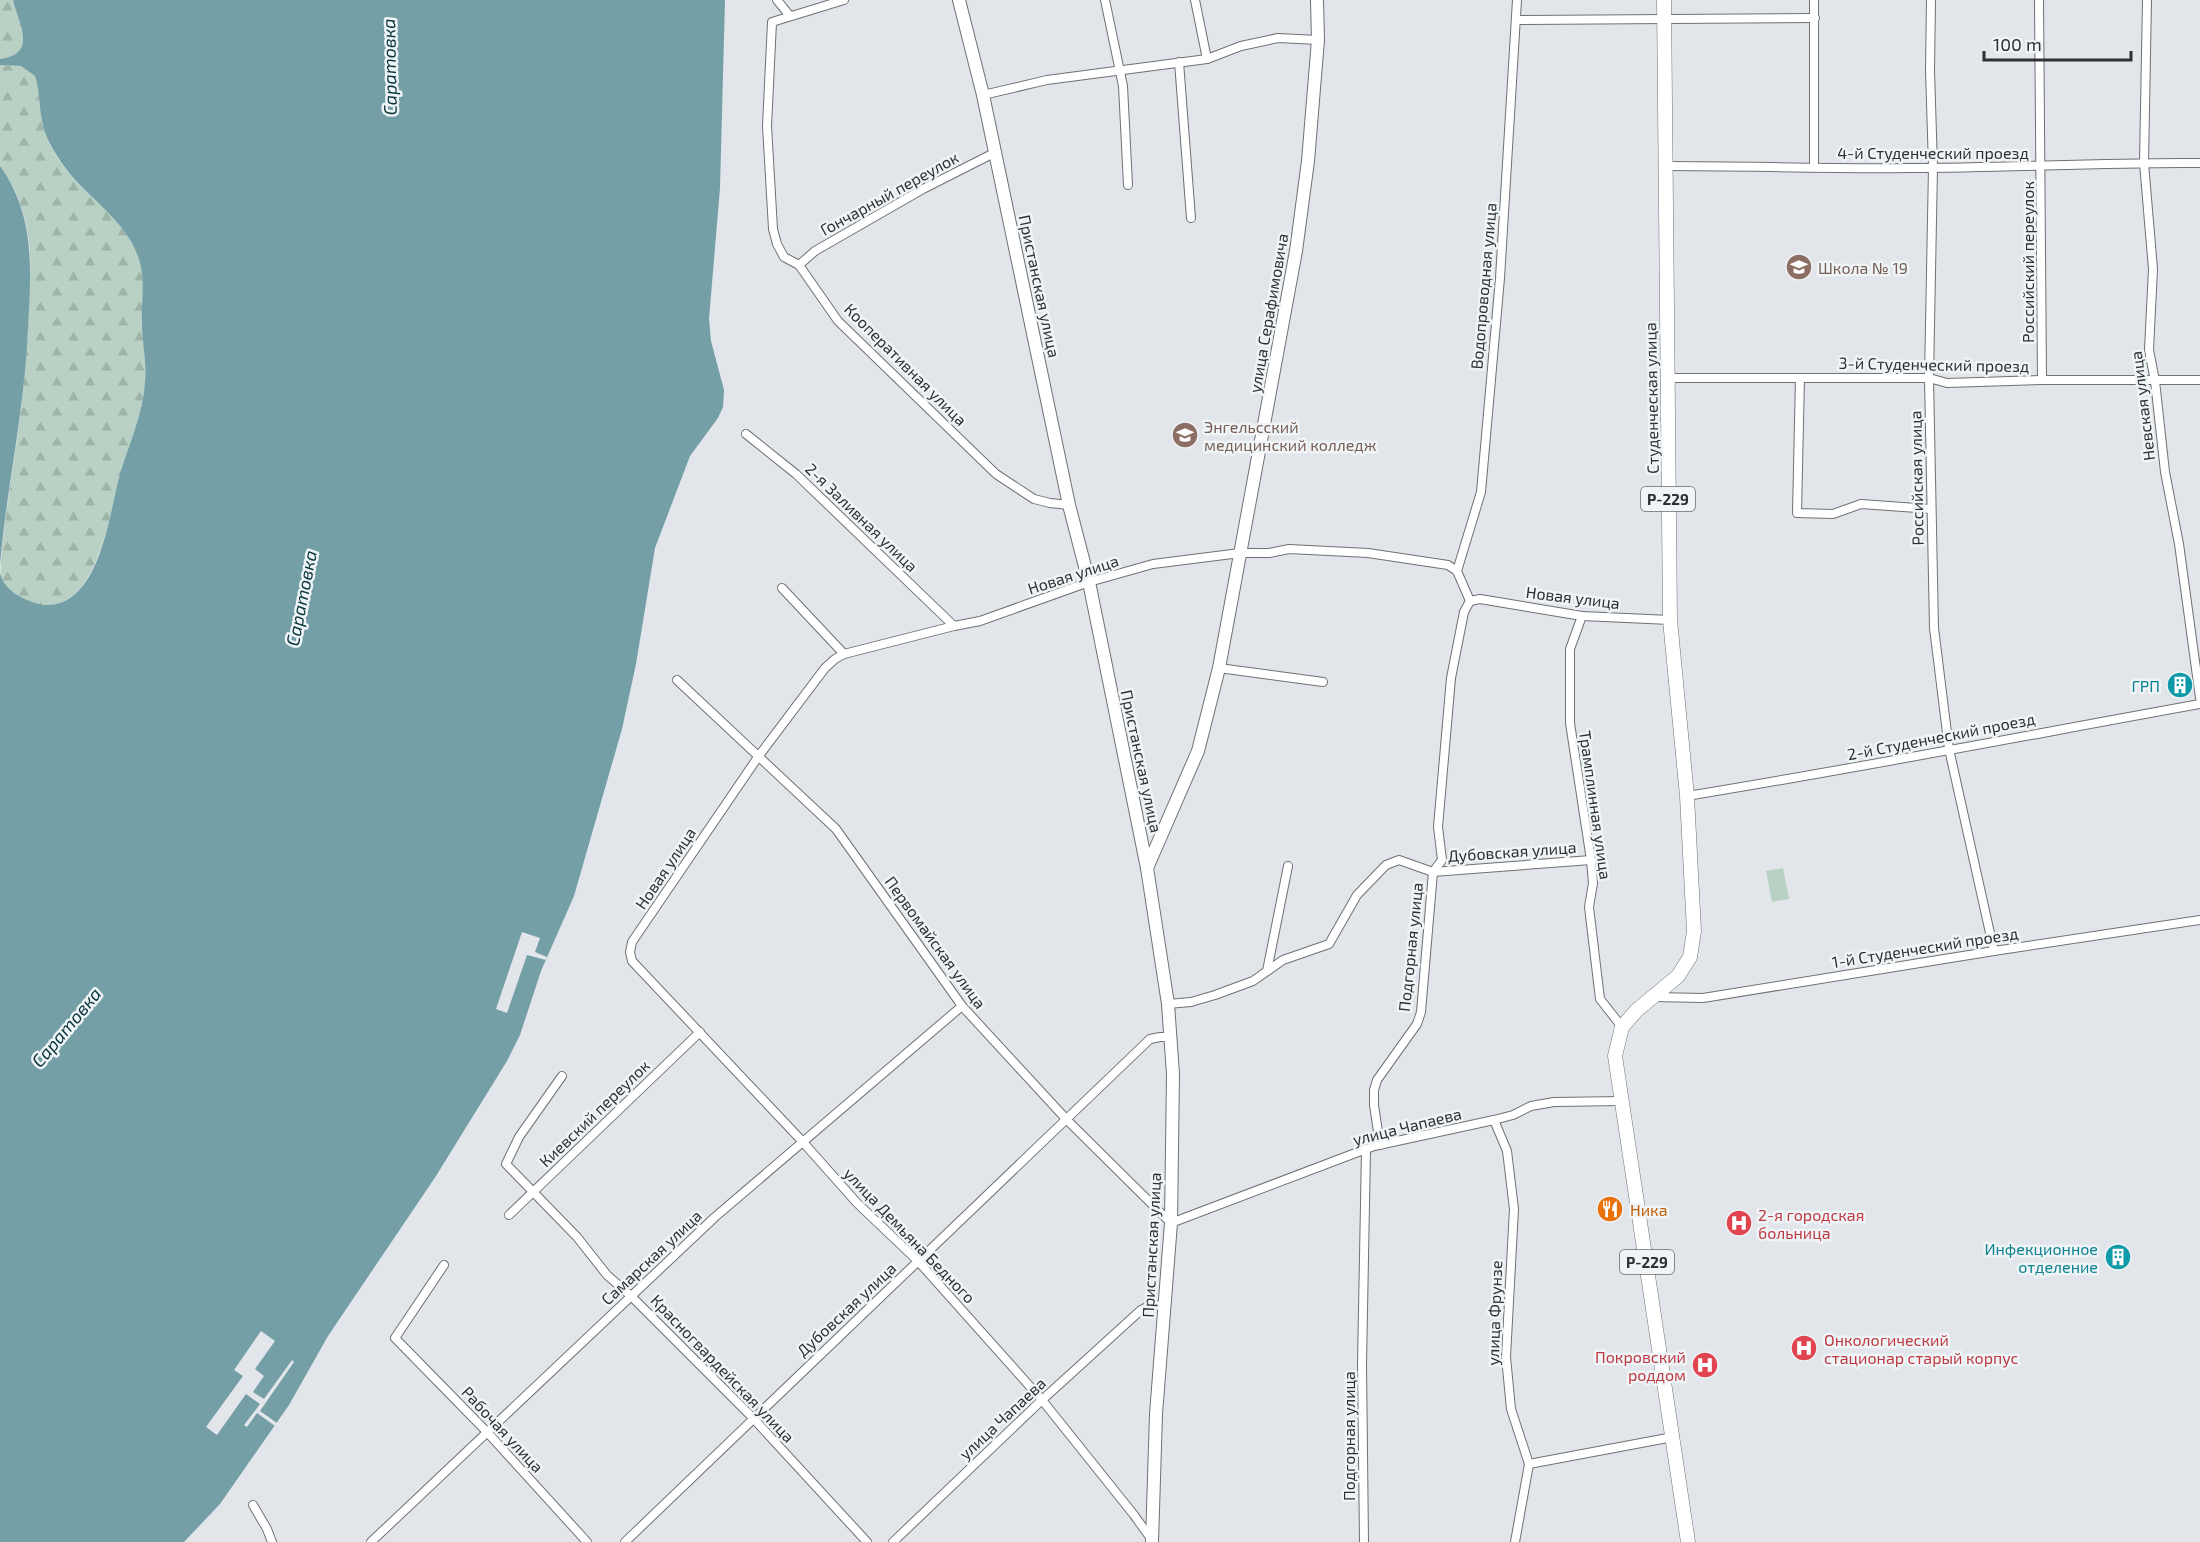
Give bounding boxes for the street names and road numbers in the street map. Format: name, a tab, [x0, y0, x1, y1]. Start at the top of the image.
street label: 4-й Студенческий проезд	[1837, 143, 2029, 163]
street label: Гончарный переулок	[817, 147, 962, 240]
street label: Российский переулок	[2018, 181, 2038, 343]
street label: Водопроводная улица	[1466, 202, 1501, 370]
street label: Пристанская улица	[1015, 213, 1064, 359]
street label: улица Серафимовича	[1245, 232, 1292, 394]
street label: Кооперативная улица	[840, 299, 971, 430]
street label: Студенческая улица	[1640, 322, 1663, 474]
street label: Невская улица	[2126, 350, 2159, 462]
street label: 3-й Студенческий проезд	[1838, 353, 2029, 376]
street label: Российская улица	[1905, 410, 1928, 546]
street label: 2-я Заливная улица	[801, 459, 922, 576]
road number: Р-229	[1641, 487, 1695, 511]
street label: Новая улица	[1025, 550, 1121, 599]
street label: Новая улица	[1525, 582, 1621, 613]
street label: Пристанская улица	[1117, 688, 1166, 834]
street label: 2-й Студенческий проезд	[1846, 708, 2037, 765]
street label: Трамплинная улица	[1575, 729, 1616, 881]
street label: Новая улица	[631, 824, 700, 913]
street label: Дубовская улица	[1447, 837, 1577, 866]
street label: Первомайская улица	[881, 872, 990, 1013]
street label: Подгорная улица	[1394, 881, 1427, 1013]
street label: 1-й Студенческий проезд	[1831, 923, 2020, 972]
street label: Киевский переулок	[535, 1055, 654, 1171]
street label: улица Чапаева	[1351, 1103, 1464, 1150]
street label: улица Демьяна Бедного	[840, 1163, 980, 1307]
street label: Пристанская улица	[1138, 1172, 1165, 1318]
street label: Самарская улица	[597, 1206, 706, 1309]
road number: Р-229	[1620, 1250, 1674, 1274]
street label: Дубовская улица	[792, 1258, 900, 1361]
street label: улица Фрунзе	[1483, 1260, 1506, 1366]
street label: Красногвардейская улица	[647, 1290, 799, 1447]
street label: Подгорная улица	[1339, 1371, 1359, 1501]
street label: улица Чапаева	[955, 1373, 1050, 1464]
street label: Рабочая улица	[458, 1382, 548, 1477]

